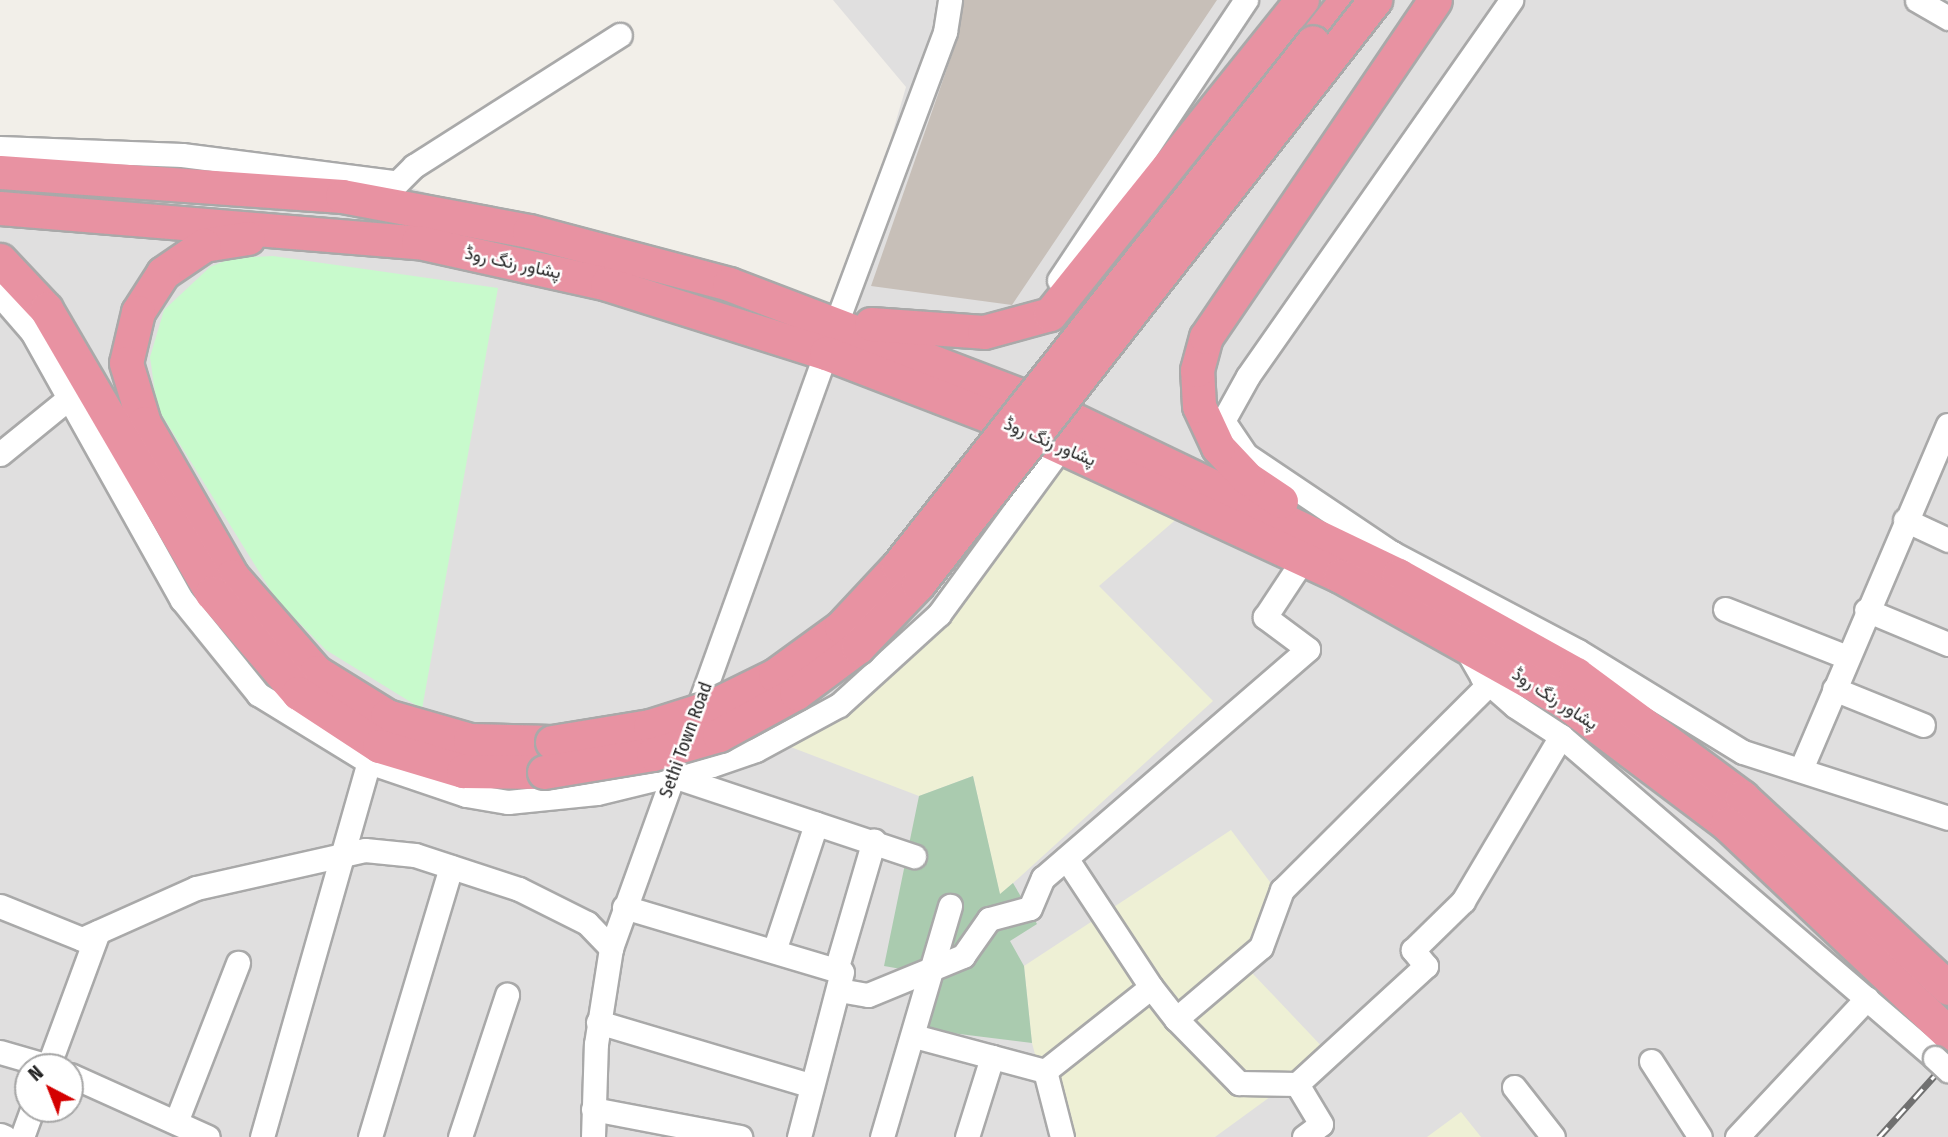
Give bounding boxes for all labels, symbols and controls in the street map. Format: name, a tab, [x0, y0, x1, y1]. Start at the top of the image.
street label: پشاور رنگ روڈ	[463, 242, 563, 284]
street label: پشاور رنگ روڈ	[1001, 413, 1099, 471]
street label: پشاور رنگ روڈ	[1508, 663, 1602, 735]
street label: Sethi Town Road	[655, 679, 717, 801]
north arrow	[14, 1053, 84, 1123]
text: N	[24, 1061, 48, 1086]

